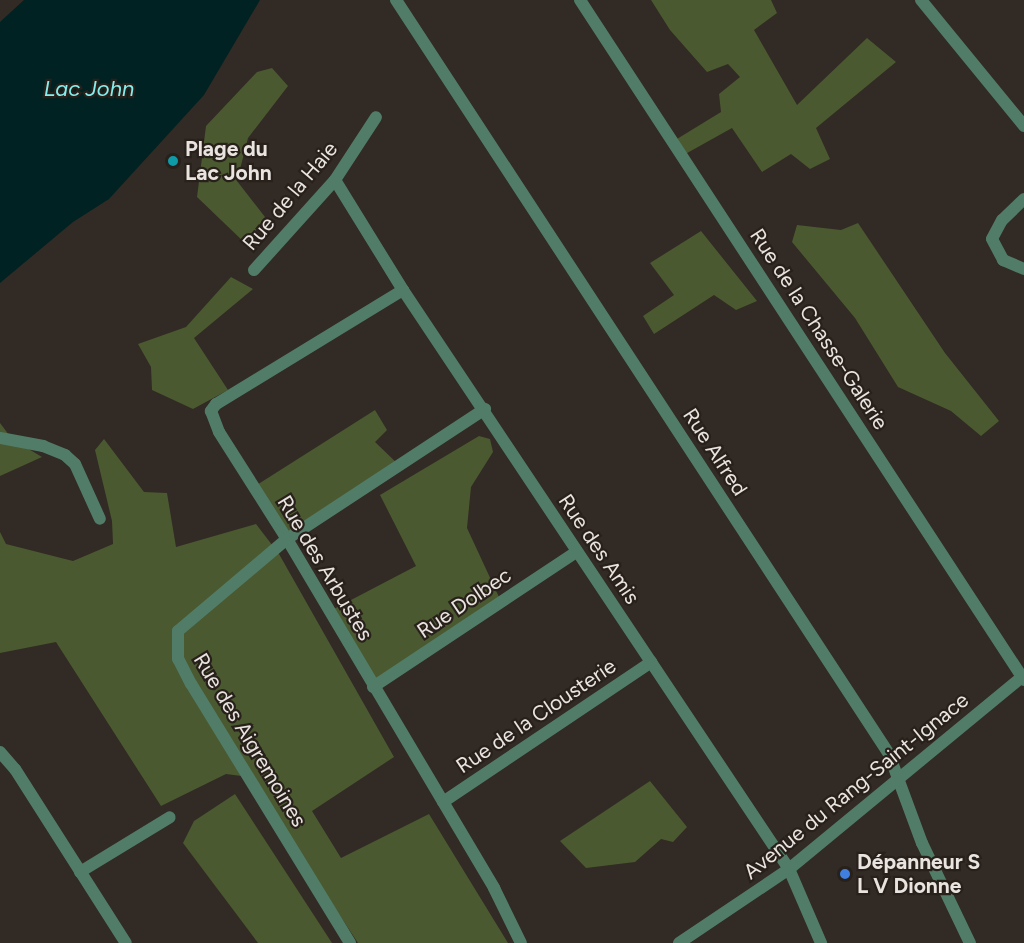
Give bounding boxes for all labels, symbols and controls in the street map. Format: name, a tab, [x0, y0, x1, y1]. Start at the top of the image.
water label: Lac John	[44, 76, 134, 102]
place label: Plage du Lac John	[185, 136, 272, 186]
street label: Rue de la Haie	[237, 137, 343, 255]
marker: Plage du Lac John	[166, 154, 180, 168]
street label: Rue de la Chasse-Galerie	[745, 224, 893, 434]
street label: Rue Alfred	[677, 404, 753, 500]
street label: Rue des Amis	[553, 489, 645, 609]
street label: Rue des Arbustes	[272, 491, 378, 645]
street label: Rue Dolbec	[412, 562, 516, 644]
street label: Rue des Aigremoines	[188, 649, 312, 831]
street label: Rue de la Clousterie	[451, 653, 621, 779]
street label: Avenue du Rang-Saint-Ignace	[738, 687, 974, 885]
place label: Dépanneur S L V Dionne	[857, 849, 980, 899]
marker: Dépanneur S L V Dionne	[838, 867, 852, 881]

